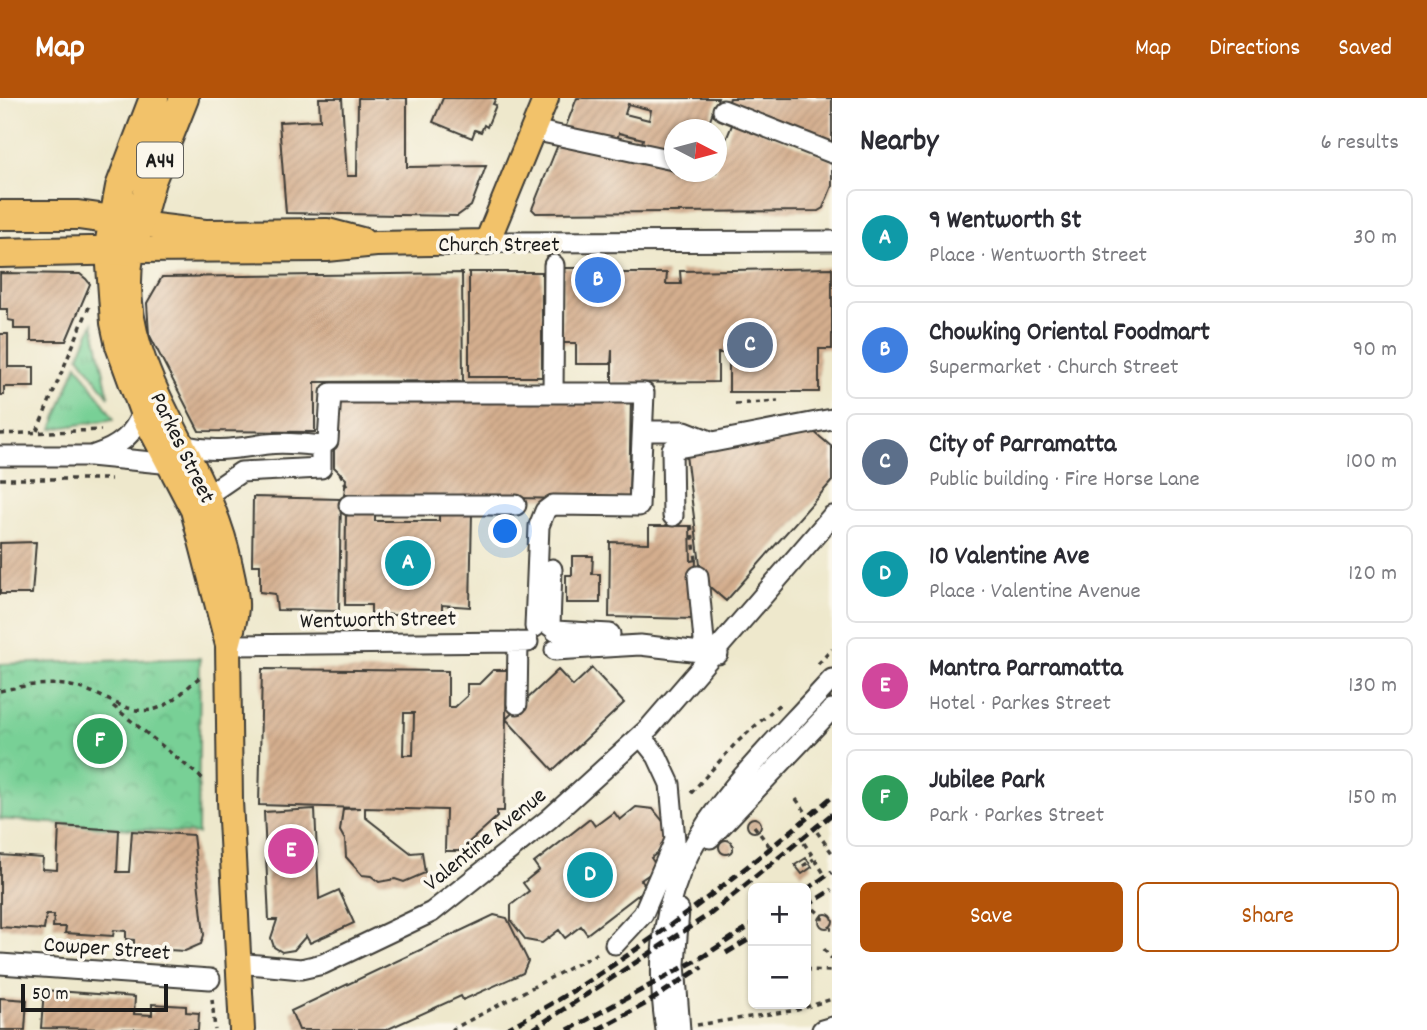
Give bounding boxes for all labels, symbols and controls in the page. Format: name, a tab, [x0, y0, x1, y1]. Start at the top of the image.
text: Map	[35, 26, 85, 73]
text: Map	[1135, 32, 1171, 66]
text: Directions	[1209, 32, 1300, 66]
text: Saved	[1338, 32, 1392, 66]
north arrow	[664, 119, 727, 182]
text: Nearby	[860, 122, 938, 165]
text: 6 results	[1321, 127, 1399, 160]
road number: A44	[137, 142, 183, 178]
text: 9 Wentworth St	[929, 203, 1081, 240]
text: A	[879, 222, 891, 255]
text: 30 m	[1353, 222, 1397, 255]
street label: Church Street	[438, 230, 560, 263]
text: Place · Wentworth Street	[929, 240, 1147, 273]
pin: B	[575, 254, 621, 306]
text: Chowking Oriental Foodmart	[929, 315, 1210, 352]
pin: C	[727, 319, 773, 371]
text: B	[880, 334, 890, 367]
text: 90 m	[1353, 334, 1397, 367]
text: Supermarket · Church Street	[929, 352, 1179, 385]
street label: Parkes Street	[140, 387, 222, 510]
text: City of Parramatta	[929, 427, 1116, 464]
text: C	[879, 446, 891, 479]
text: 100 m	[1346, 446, 1397, 479]
text: Public building · Fire Horse Lane	[929, 464, 1200, 497]
your location	[488, 514, 522, 548]
pin: A	[385, 537, 431, 589]
text: 10 Valentine Ave	[929, 539, 1089, 576]
text: D	[879, 558, 891, 591]
text: 120 m	[1348, 558, 1397, 591]
text: Place · Valentine Avenue	[929, 576, 1141, 609]
street label: Wentworth Street	[300, 604, 456, 639]
text: Mantra Parramatta	[929, 651, 1123, 688]
text: E	[880, 670, 890, 703]
text: 130 m	[1348, 670, 1397, 703]
text: Hotel · Parkes Street	[929, 688, 1111, 721]
pin: F	[77, 715, 123, 767]
text: Jubilee Park	[929, 763, 1045, 800]
street label: Valentine Avenue	[418, 781, 555, 901]
text: F	[880, 782, 890, 815]
text: 150 m	[1348, 782, 1397, 815]
text: Park · Parkes Street	[929, 800, 1104, 833]
pin: E	[268, 825, 314, 877]
pin: D	[567, 849, 613, 901]
button: Save	[860, 882, 1123, 952]
button: Share	[1137, 882, 1399, 952]
map controls	[748, 883, 811, 1009]
button: +	[748, 883, 811, 946]
street label: Cowper Street	[42, 930, 171, 971]
button: −	[748, 946, 811, 1009]
scale bar	[21, 981, 168, 1013]
text: 50 m	[32, 982, 69, 1009]

